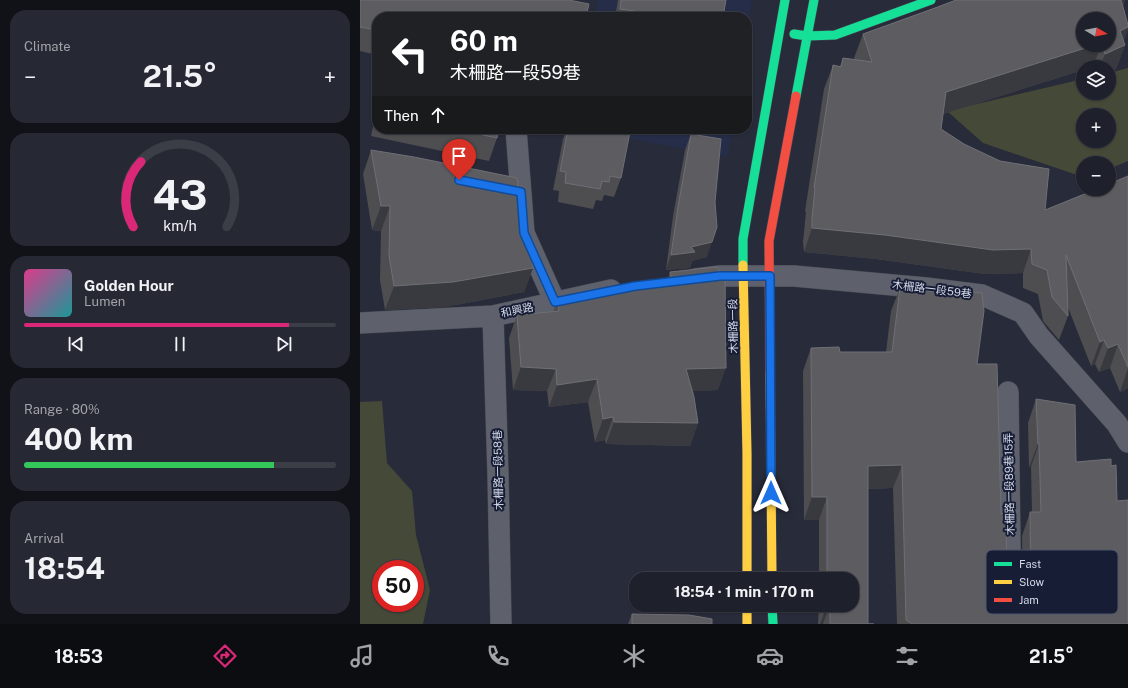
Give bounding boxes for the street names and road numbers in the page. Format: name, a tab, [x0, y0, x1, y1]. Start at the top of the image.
street label: 木柵路一段59巷	[892, 278, 972, 300]
street label: 木柵路一段	[727, 298, 739, 354]
street label: 和興路	[500, 301, 534, 319]
street label: 木柵路一段58巷	[491, 430, 505, 510]
street label: 木柵路一段89巷15弄	[1002, 433, 1016, 535]

